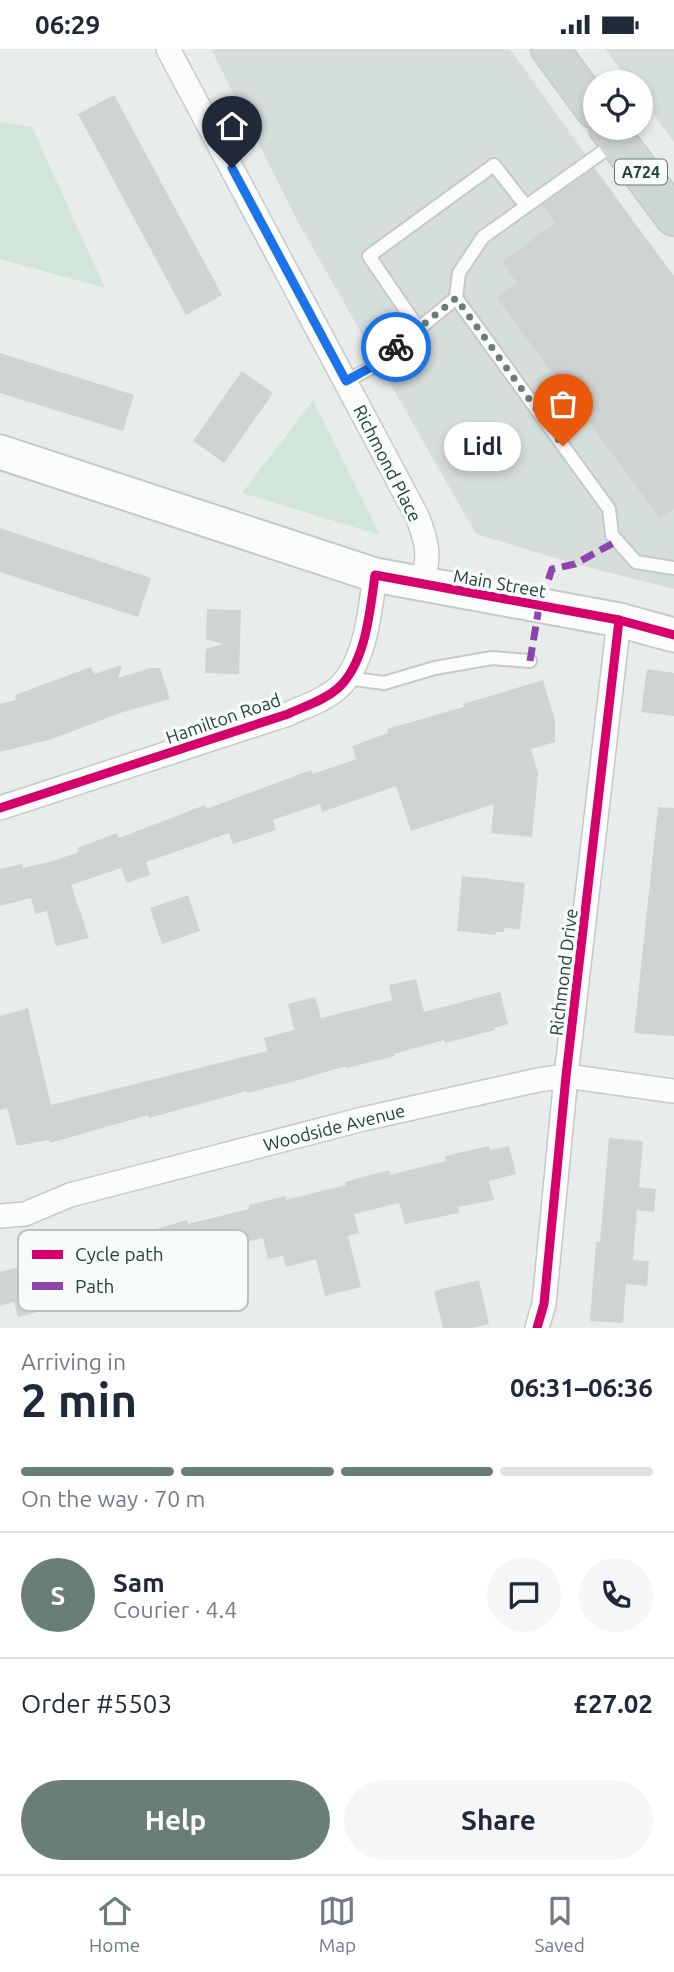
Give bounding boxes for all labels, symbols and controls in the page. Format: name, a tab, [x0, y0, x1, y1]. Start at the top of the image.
text: 06:29	[35, 10, 100, 39]
map controls	[583, 70, 653, 140]
button: locate	[583, 70, 653, 140]
pin	[202, 96, 262, 168]
icon: home	[213, 107, 251, 145]
road number: A724	[615, 160, 667, 185]
courier	[361, 312, 431, 382]
icon: bike	[377, 328, 415, 366]
pin	[533, 374, 593, 446]
icon: bag	[544, 385, 582, 423]
street label: Richmond Place	[350, 401, 426, 525]
callout: Lidl	[444, 421, 521, 471]
text: Lidl	[463, 434, 502, 459]
street label: Main Street	[452, 565, 548, 601]
street label: Hamilton Road	[163, 689, 283, 747]
street label: Richmond Drive	[545, 907, 581, 1037]
street label: Woodside Avenue	[261, 1100, 407, 1154]
legend	[18, 1230, 248, 1311]
text: Cycle path	[75, 1243, 164, 1265]
text: Path	[75, 1275, 114, 1297]
text: Arriving in	[21, 1349, 126, 1374]
text: 06:31–06:36	[510, 1373, 653, 1402]
text: 2 min	[21, 1374, 137, 1426]
text: On the way · 70 m	[21, 1486, 205, 1511]
button: chat	[487, 1558, 561, 1632]
button: phone	[579, 1558, 653, 1632]
text: Sam	[113, 1568, 165, 1597]
text: S	[51, 1581, 65, 1610]
text: Courier · 4.4	[113, 1597, 237, 1622]
text: Order #5503	[21, 1689, 172, 1718]
text: £27.02	[573, 1689, 653, 1718]
button: Help	[21, 1780, 330, 1860]
button: Share	[344, 1780, 653, 1860]
tab: Home	[89, 1892, 140, 1956]
tab: Map	[318, 1892, 356, 1956]
tab: Saved	[534, 1892, 585, 1956]

